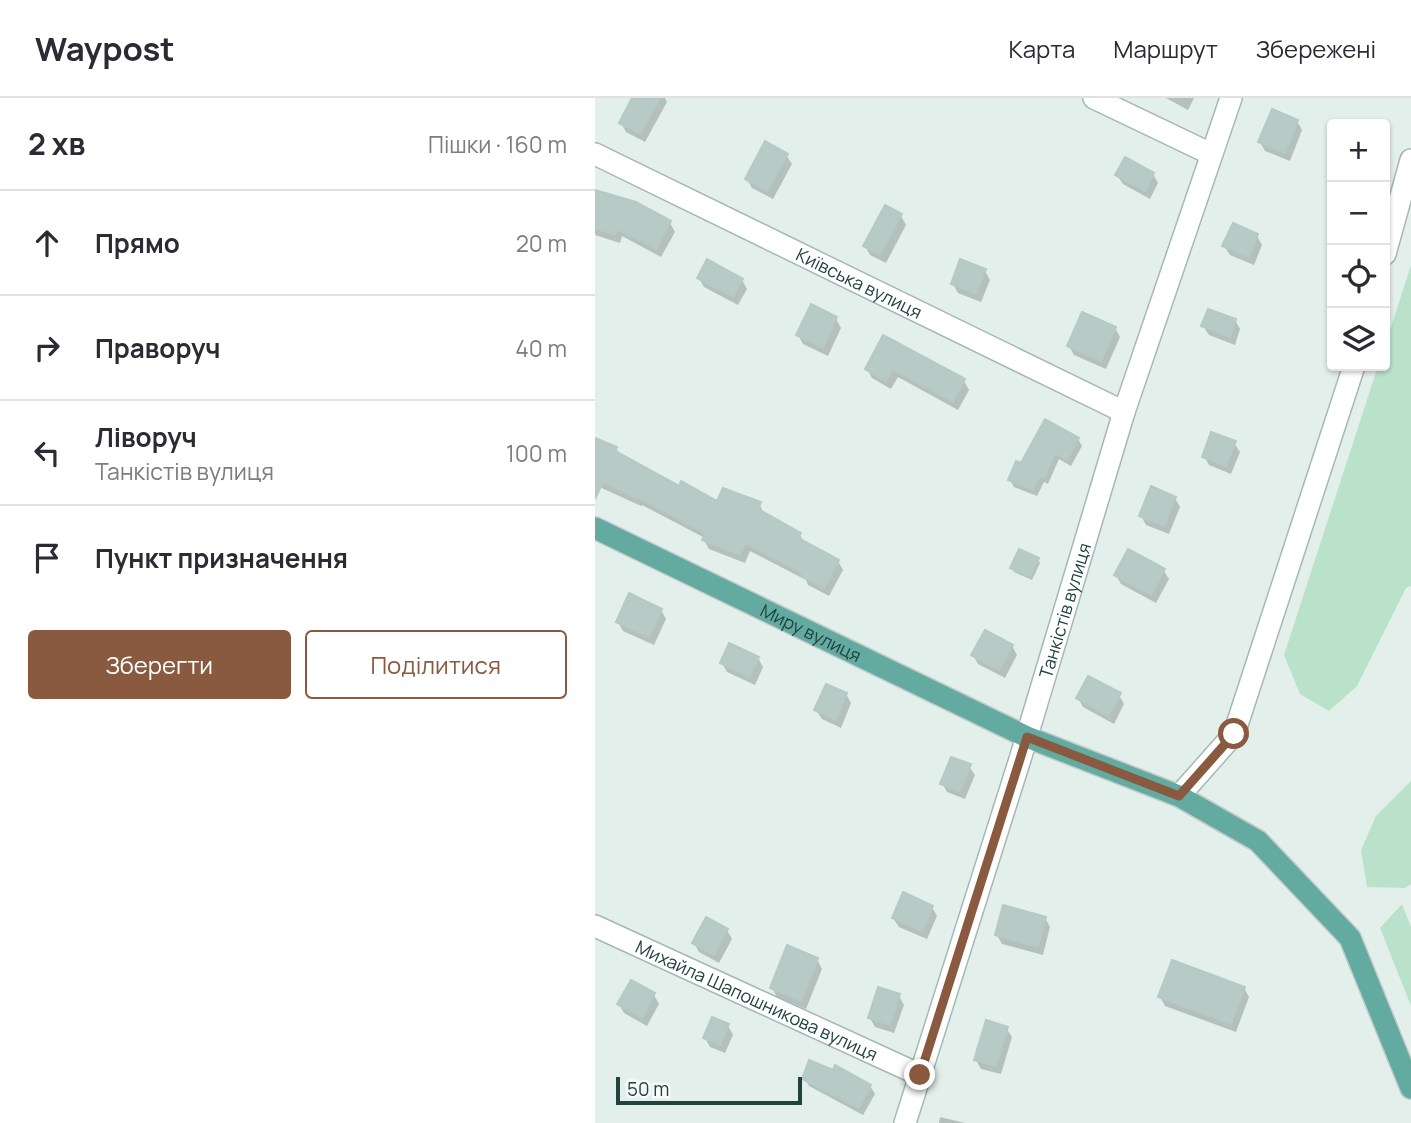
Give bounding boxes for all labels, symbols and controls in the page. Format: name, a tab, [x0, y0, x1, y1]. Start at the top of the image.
text: Waypost	[35, 26, 175, 71]
text: Карта	[1009, 32, 1075, 65]
text: Маршрут	[1113, 32, 1218, 65]
text: Збережені	[1256, 32, 1376, 65]
map controls	[1327, 119, 1390, 371]
button: +	[1327, 119, 1390, 182]
text: 2 хв	[28, 123, 85, 164]
text: Пішки · 160 m	[428, 128, 567, 160]
button: −	[1327, 182, 1390, 245]
icon: ahead	[28, 224, 66, 262]
text: Прямо	[95, 225, 180, 261]
text: 20 m	[516, 227, 567, 259]
street label: Київська вулиця	[792, 242, 926, 324]
button: locate	[1327, 245, 1390, 308]
button: layers	[1327, 308, 1390, 371]
icon: right	[28, 329, 66, 367]
text: Праворуч	[95, 330, 220, 366]
text: 40 m	[515, 332, 567, 364]
text: Ліворуч	[95, 419, 197, 455]
icon: left	[28, 434, 66, 472]
text: 100 m	[506, 437, 567, 469]
text: Танкістів вулиця	[95, 455, 274, 487]
icon: arrive	[28, 539, 66, 577]
text: Пункт призначення	[95, 540, 348, 576]
street label: Танкістів вулиця	[1033, 540, 1096, 681]
street label: Миру вулиця	[757, 598, 865, 667]
button: Зберегти	[28, 630, 291, 699]
button: Поділитися	[305, 630, 567, 699]
route start	[1218, 718, 1249, 749]
street label: Михайла Шапошникова вулиця	[632, 934, 882, 1066]
route end	[904, 1059, 935, 1090]
scale bar	[616, 1074, 801, 1106]
text: 50 m	[627, 1076, 669, 1102]

